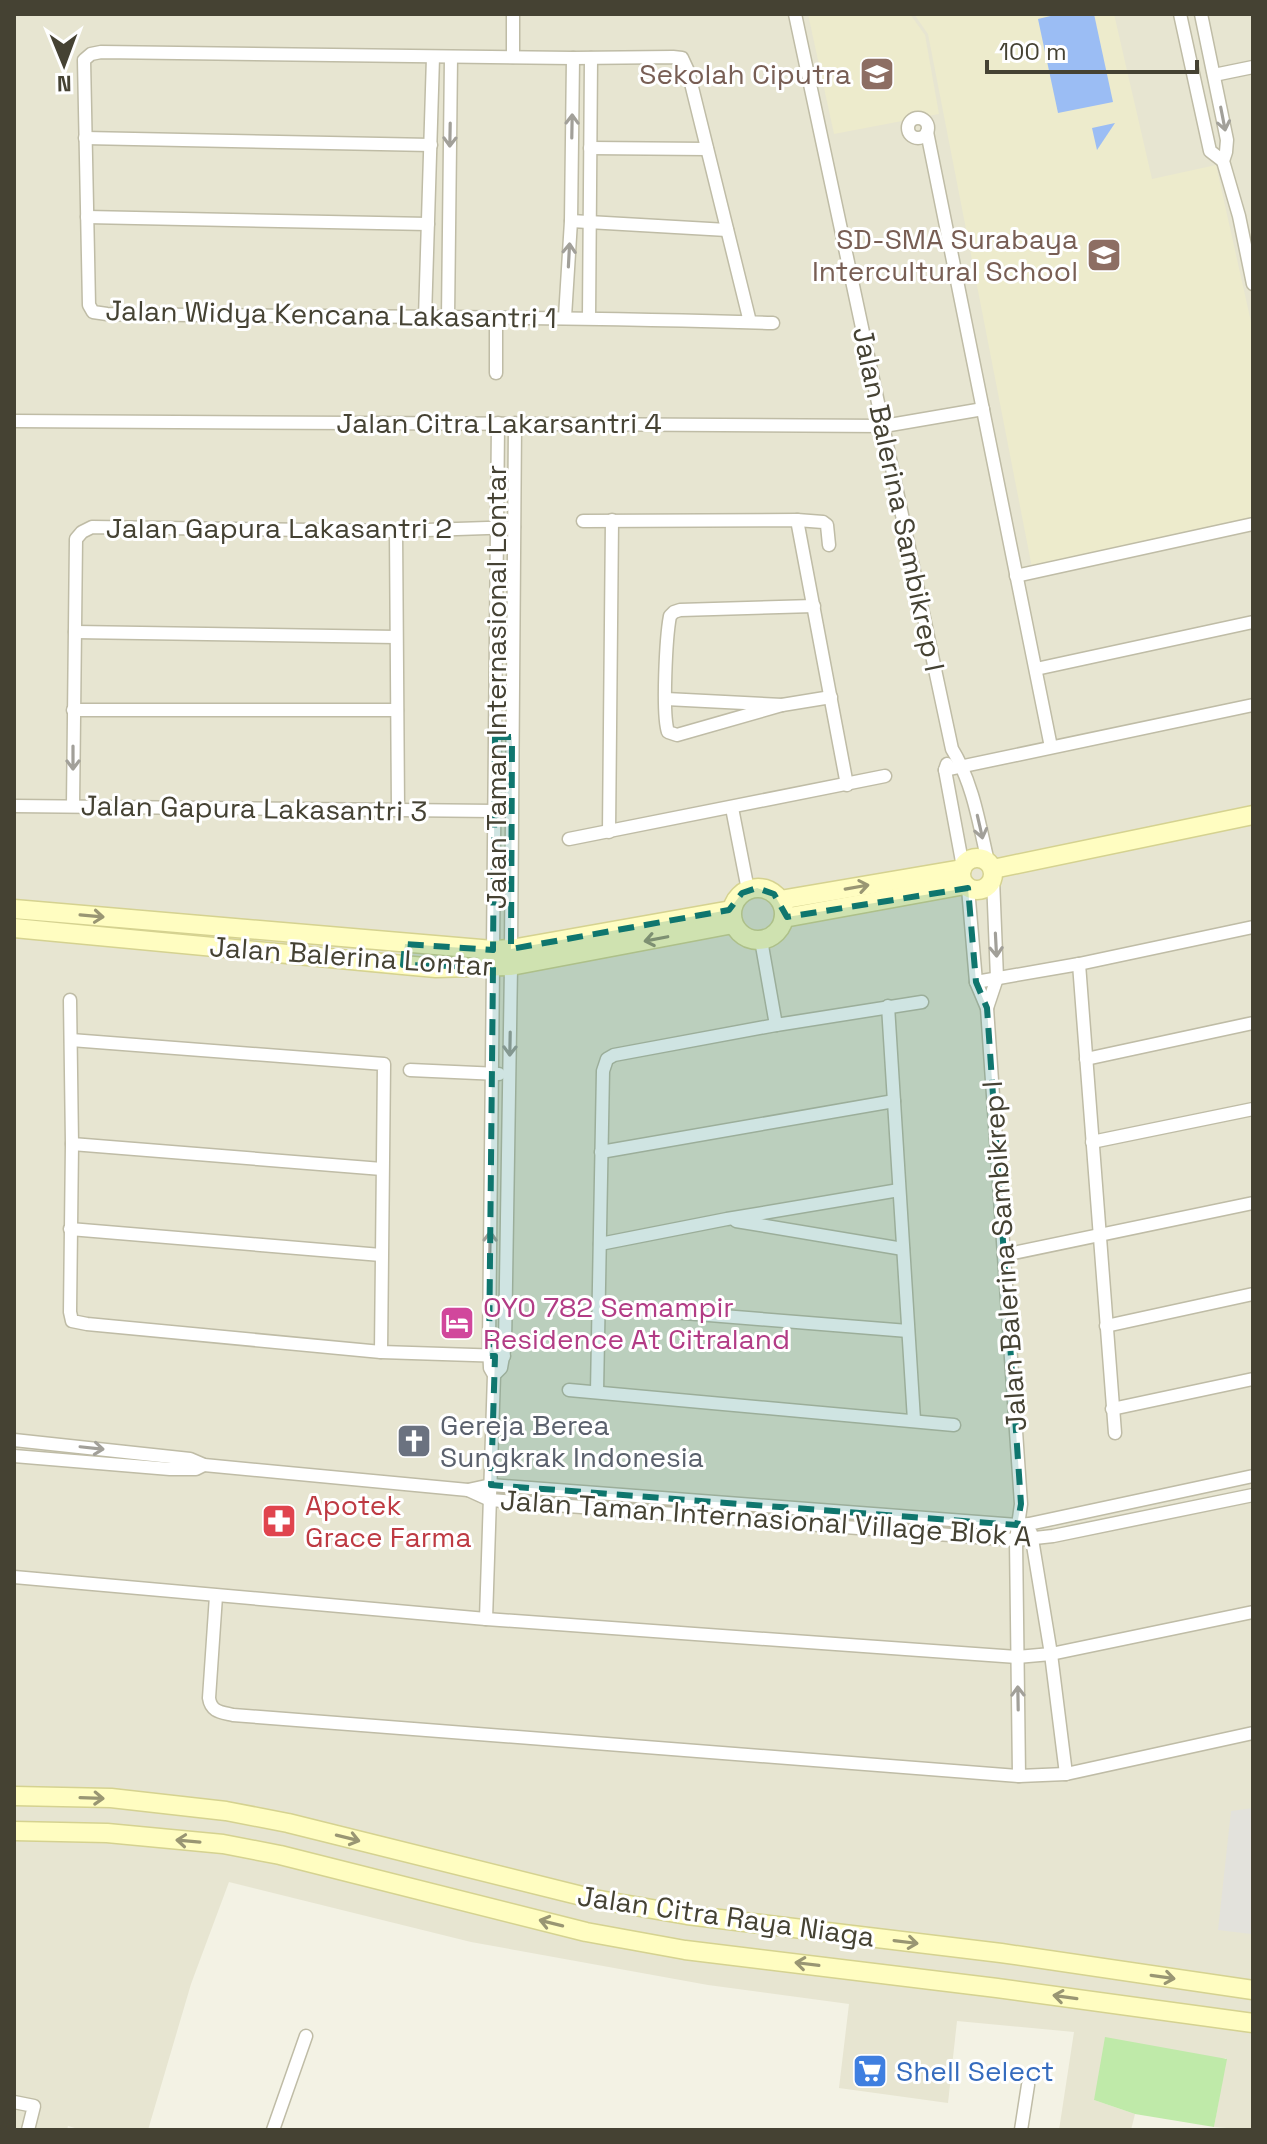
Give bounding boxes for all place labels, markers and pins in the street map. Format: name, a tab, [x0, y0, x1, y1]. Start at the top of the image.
school or university icon: Sekolah Ciputra	[858, 55, 896, 93]
place label: Sekolah Ciputra	[639, 56, 851, 92]
place label: SD-SMA Surabaya Intercultural School	[812, 221, 1078, 289]
school or university icon: SD-SMA Surabaya Intercultural School	[1085, 236, 1123, 274]
place label: OYO 782 Semampir Residence At Citraland	[483, 1289, 790, 1357]
hotel icon: OYO 782 Semampir Residence At Citraland	[438, 1304, 476, 1342]
place label: Gereja Berea Sungkrak Indonesia	[440, 1407, 704, 1475]
church icon: Gereja Berea Sungkrak Indonesia	[395, 1422, 433, 1460]
place label: Apotek Grace Farma	[305, 1487, 472, 1555]
pharmacy icon: Apotek Grace Farma	[260, 1502, 298, 1540]
supermarket icon: Shell Select	[851, 2052, 889, 2090]
place label: Shell Select	[896, 2053, 1054, 2089]

